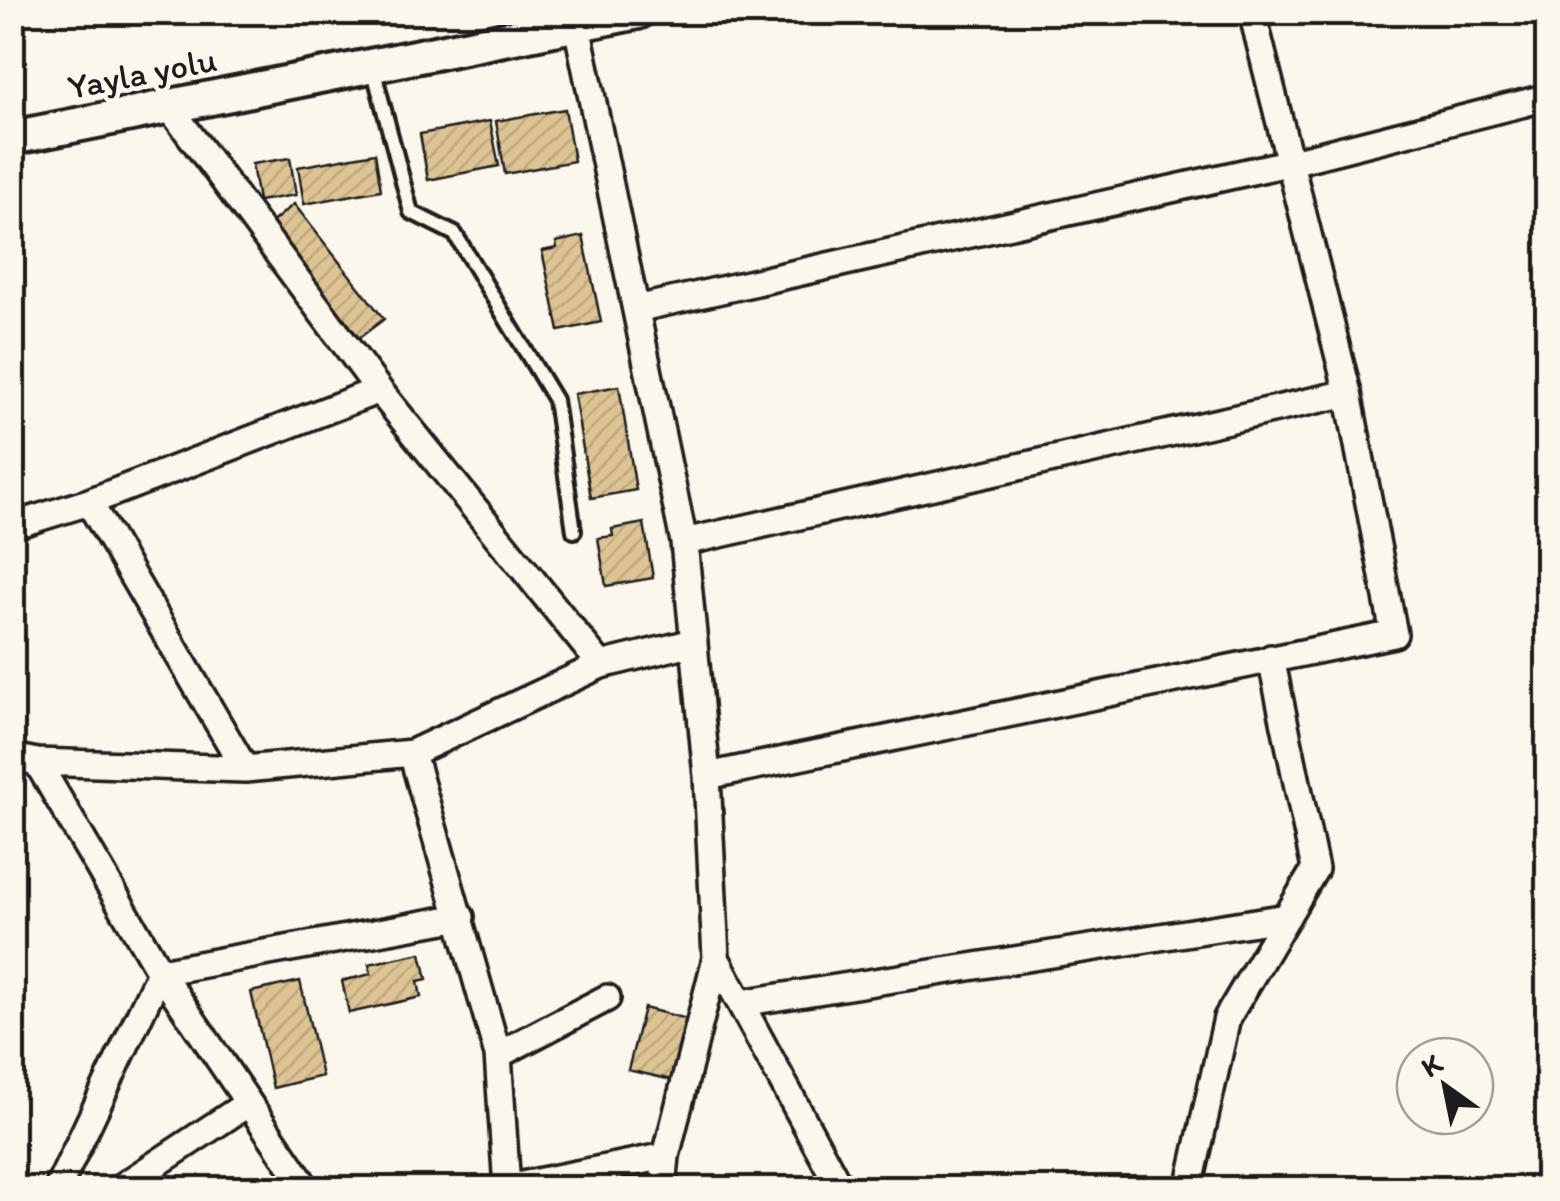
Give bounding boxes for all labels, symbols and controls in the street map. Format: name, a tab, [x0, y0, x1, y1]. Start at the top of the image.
street label: Yayla yolu	[64, 38, 220, 108]
north arrow	[1395, 1036, 1495, 1136]
text: K	[1415, 1045, 1449, 1084]

